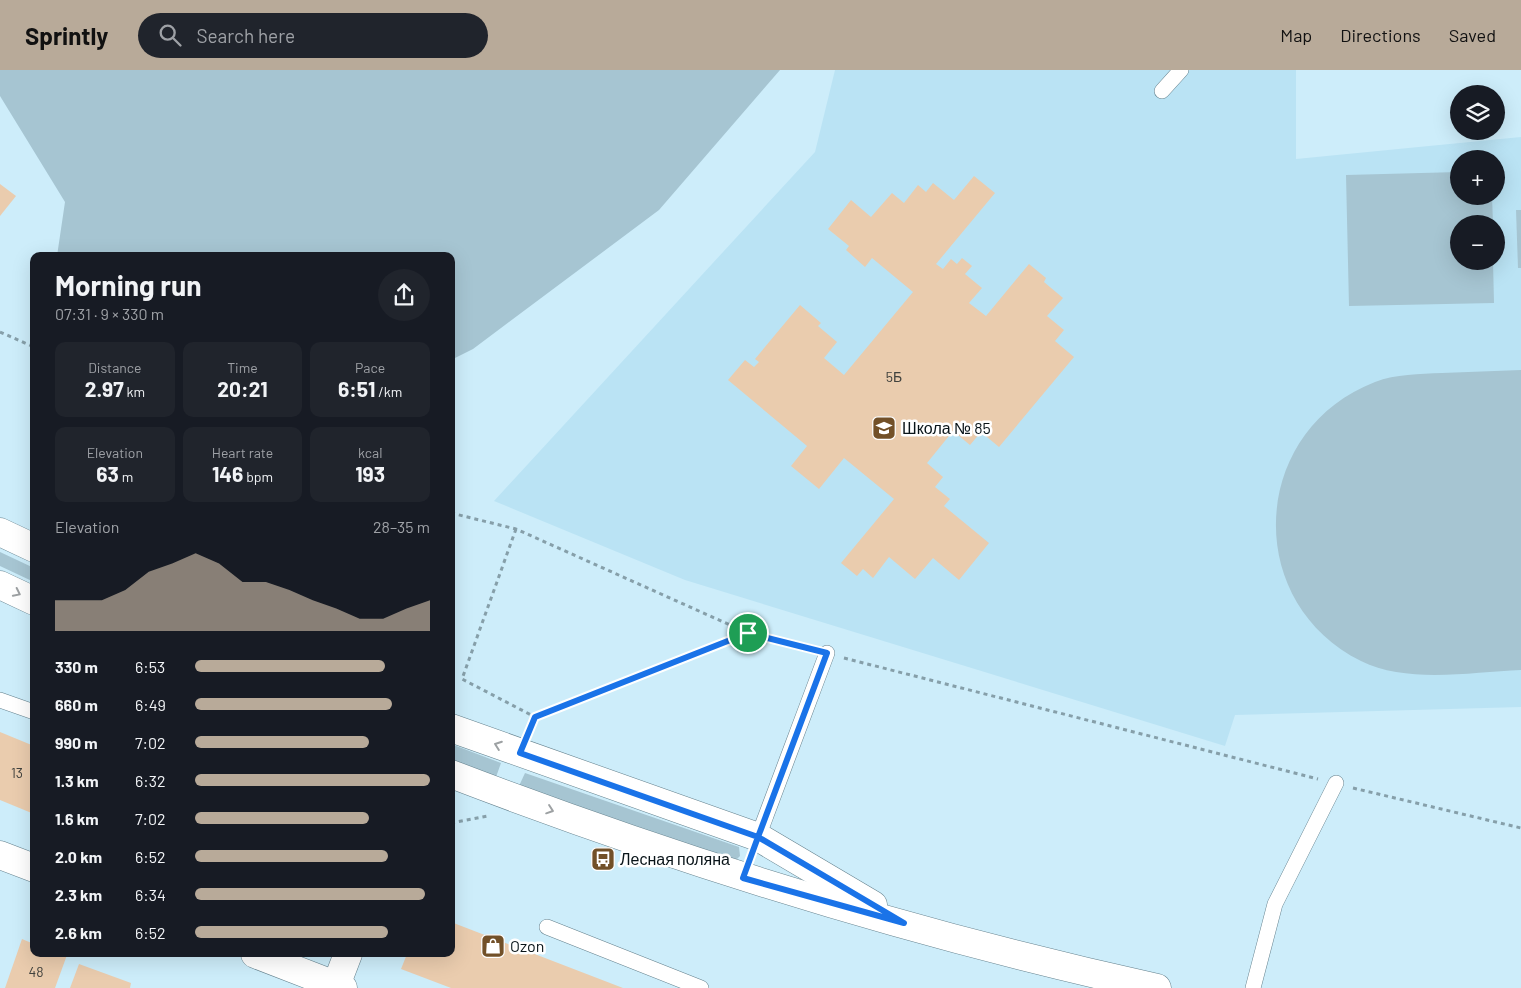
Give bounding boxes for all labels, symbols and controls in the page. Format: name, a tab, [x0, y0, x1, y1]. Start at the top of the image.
search box	[138, 13, 488, 58]
text: Sprintly	[25, 21, 108, 50]
icon: search	[156, 21, 184, 49]
text: Search here	[196, 24, 295, 47]
text: Map	[1280, 24, 1312, 46]
text: Directions	[1340, 24, 1421, 46]
text: Saved	[1449, 24, 1496, 46]
map controls	[1450, 85, 1505, 270]
button: layers	[1450, 85, 1505, 140]
button: +	[1450, 150, 1505, 205]
button: −	[1450, 215, 1505, 270]
text: Morning run	[55, 268, 202, 302]
button: share	[378, 269, 430, 321]
text: 07:31 · 9 × 330 m	[55, 304, 164, 323]
text: Distance	[88, 359, 142, 376]
text: Time	[227, 359, 258, 376]
text: Pace	[355, 359, 385, 376]
house number: 5Б	[886, 368, 902, 385]
text: 2.97	[85, 376, 124, 401]
text: 20:21	[217, 376, 268, 401]
text: 6:51	[338, 376, 375, 401]
text: km	[124, 383, 145, 400]
text: /km	[375, 383, 402, 400]
school or university icon: Школа № 85	[871, 415, 897, 441]
place label: Школа № 85	[902, 418, 991, 437]
text: Elevation	[87, 444, 143, 461]
text: Heart rate	[212, 444, 273, 461]
text: kcal	[358, 444, 382, 461]
text: 63	[96, 461, 119, 486]
text: 146	[212, 461, 243, 486]
text: 193	[355, 461, 385, 486]
text: m	[119, 468, 133, 485]
text: bpm	[243, 468, 273, 485]
text: Elevation	[55, 517, 119, 536]
text: 28–35 m	[373, 517, 430, 536]
one-way arrow	[12, 587, 21, 598]
pin	[727, 612, 769, 654]
icon: arrive	[734, 619, 762, 647]
text: 330 m	[55, 657, 98, 676]
text: 6:53	[135, 657, 165, 676]
text: 660 m	[55, 695, 98, 714]
text: 6:49	[135, 695, 166, 714]
text: 990 m	[55, 733, 98, 752]
text: 7:02	[135, 733, 166, 752]
one-way arrow	[494, 741, 502, 751]
house number: 13	[11, 764, 23, 781]
text: 1.3 km	[55, 771, 99, 790]
text: 6:32	[135, 771, 165, 790]
one-way arrow	[546, 805, 554, 815]
text: 1.6 km	[55, 809, 99, 828]
text: 7:02	[135, 809, 166, 828]
bus stop icon: Лесная поляна	[590, 846, 616, 872]
text: 2.0 km	[55, 847, 102, 866]
text: 6:52	[135, 847, 165, 866]
place label: Лесная поляна	[620, 849, 730, 868]
text: 2.3 km	[55, 885, 102, 904]
text: 6:34	[135, 885, 166, 904]
text: 2.6 km	[55, 923, 102, 942]
text: 6:52	[135, 923, 165, 942]
shop icon: Ozon	[480, 933, 506, 959]
place label: Ozon	[510, 936, 544, 955]
house number: 48	[28, 963, 44, 980]

